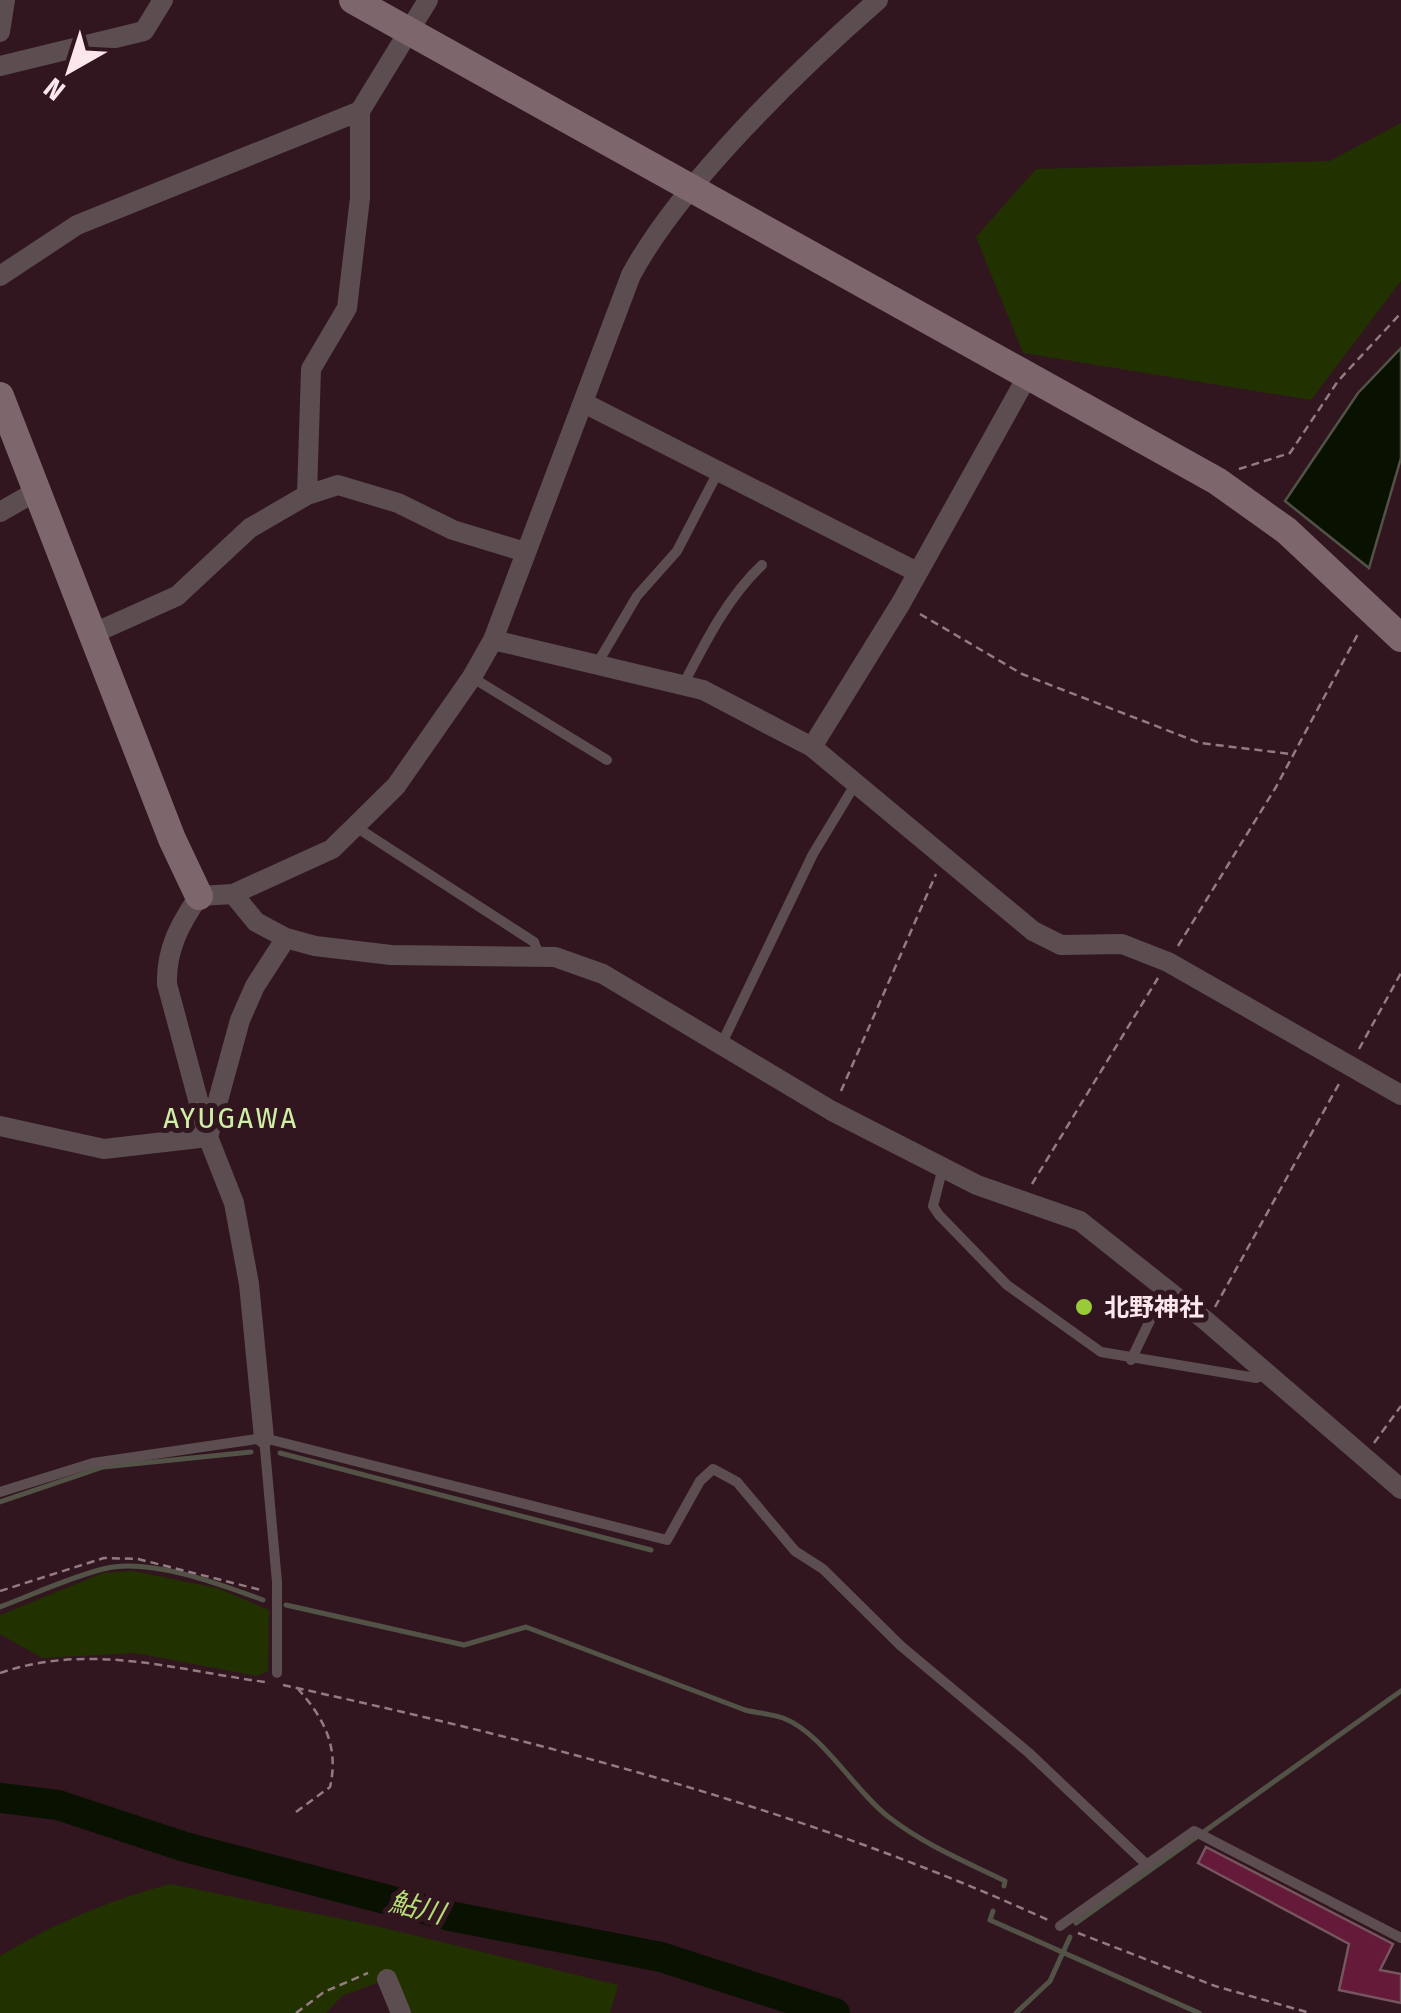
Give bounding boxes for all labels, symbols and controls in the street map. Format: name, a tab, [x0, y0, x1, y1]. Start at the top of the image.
north arrow	[20, 20, 120, 120]
text: N	[38, 71, 71, 107]
district label: AYUGAWA	[163, 1100, 299, 1136]
place label: 北野神社	[1104, 1293, 1204, 1323]
marker: 北野神社	[1073, 1296, 1095, 1318]
water label: 鮎川	[386, 1885, 451, 1931]

